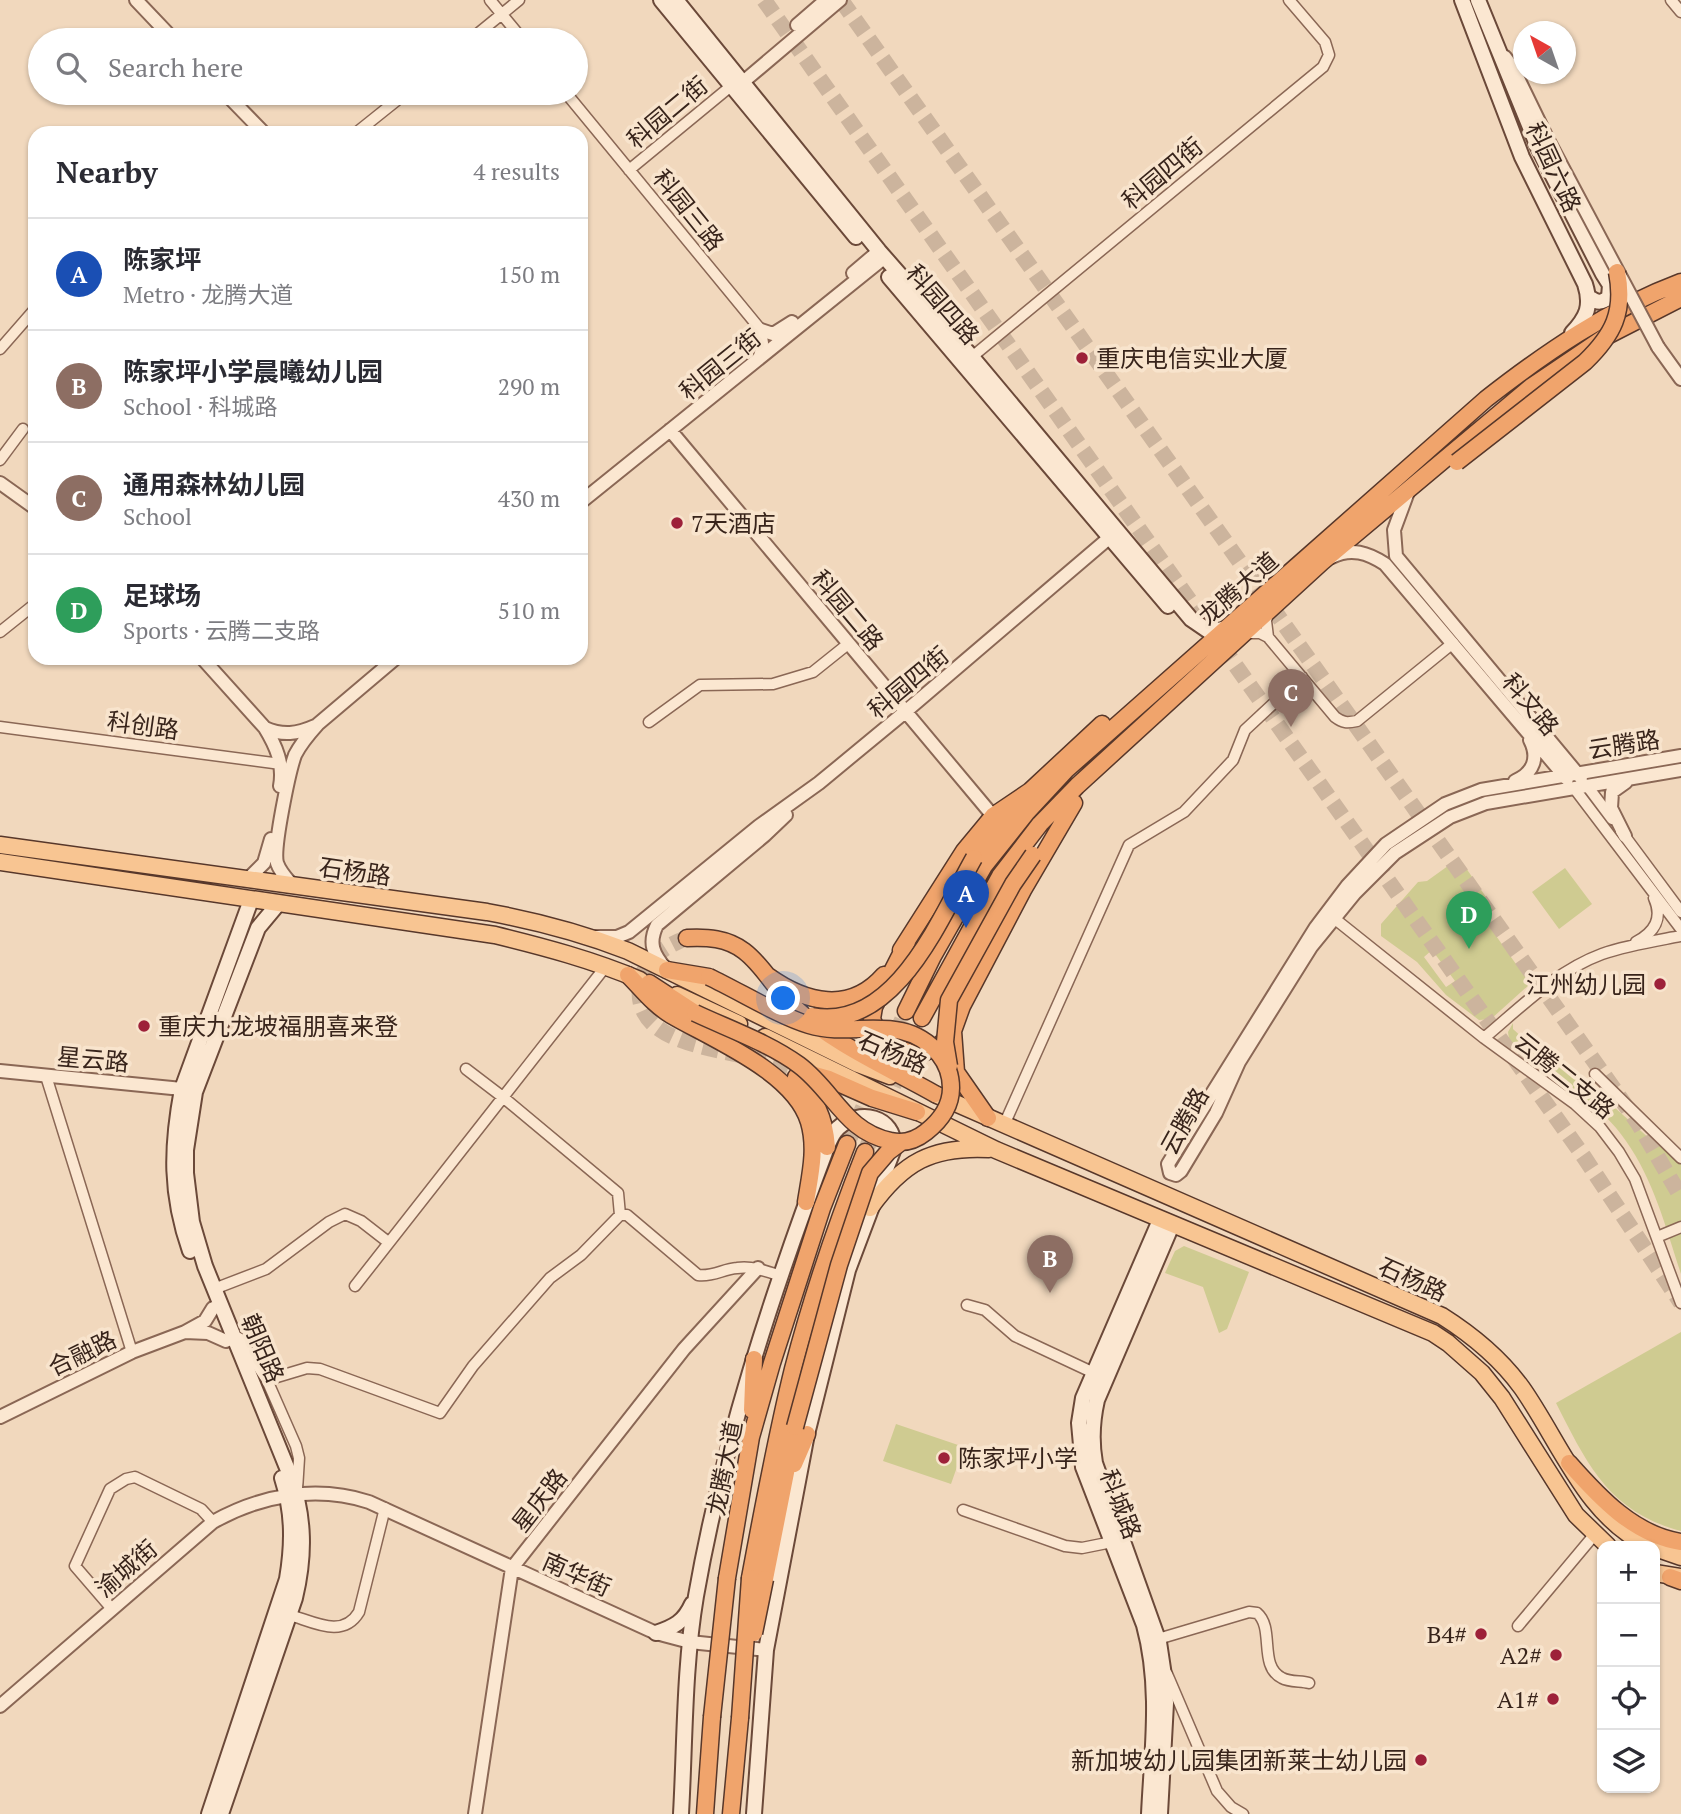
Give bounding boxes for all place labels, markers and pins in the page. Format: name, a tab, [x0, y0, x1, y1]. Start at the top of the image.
place label: 重庆电信实业大厦	[1096, 342, 1288, 374]
marker: 重庆电信实业大厦	[1074, 350, 1090, 366]
place label: 7天酒店	[691, 507, 776, 539]
marker: 7天酒店	[669, 515, 685, 531]
pin: C	[1268, 669, 1314, 727]
pin: A	[943, 870, 989, 928]
pin: D	[1446, 891, 1492, 949]
place label: 江州幼儿园	[1526, 968, 1646, 1000]
marker: 江州幼儿园	[1652, 976, 1668, 992]
place label: 重庆九龙坡福朋喜来登	[158, 1010, 398, 1042]
marker: 重庆九龙坡福朋喜来登	[136, 1018, 152, 1034]
pin: B	[1027, 1235, 1073, 1293]
place label: 陈家坪小学	[958, 1442, 1078, 1474]
marker: 陈家坪小学	[936, 1450, 952, 1466]
place label: B4#	[1427, 1618, 1467, 1650]
marker: B4#	[1473, 1626, 1489, 1642]
place label: A2#	[1500, 1639, 1542, 1671]
marker: A2#	[1548, 1647, 1564, 1663]
place label: A1#	[1497, 1683, 1539, 1715]
marker: A1#	[1545, 1691, 1561, 1707]
place label: 新加坡幼儿园集团新莱士幼儿园	[1071, 1744, 1407, 1776]
marker: 新加坡幼儿园集团新莱士幼儿园	[1413, 1752, 1429, 1768]

